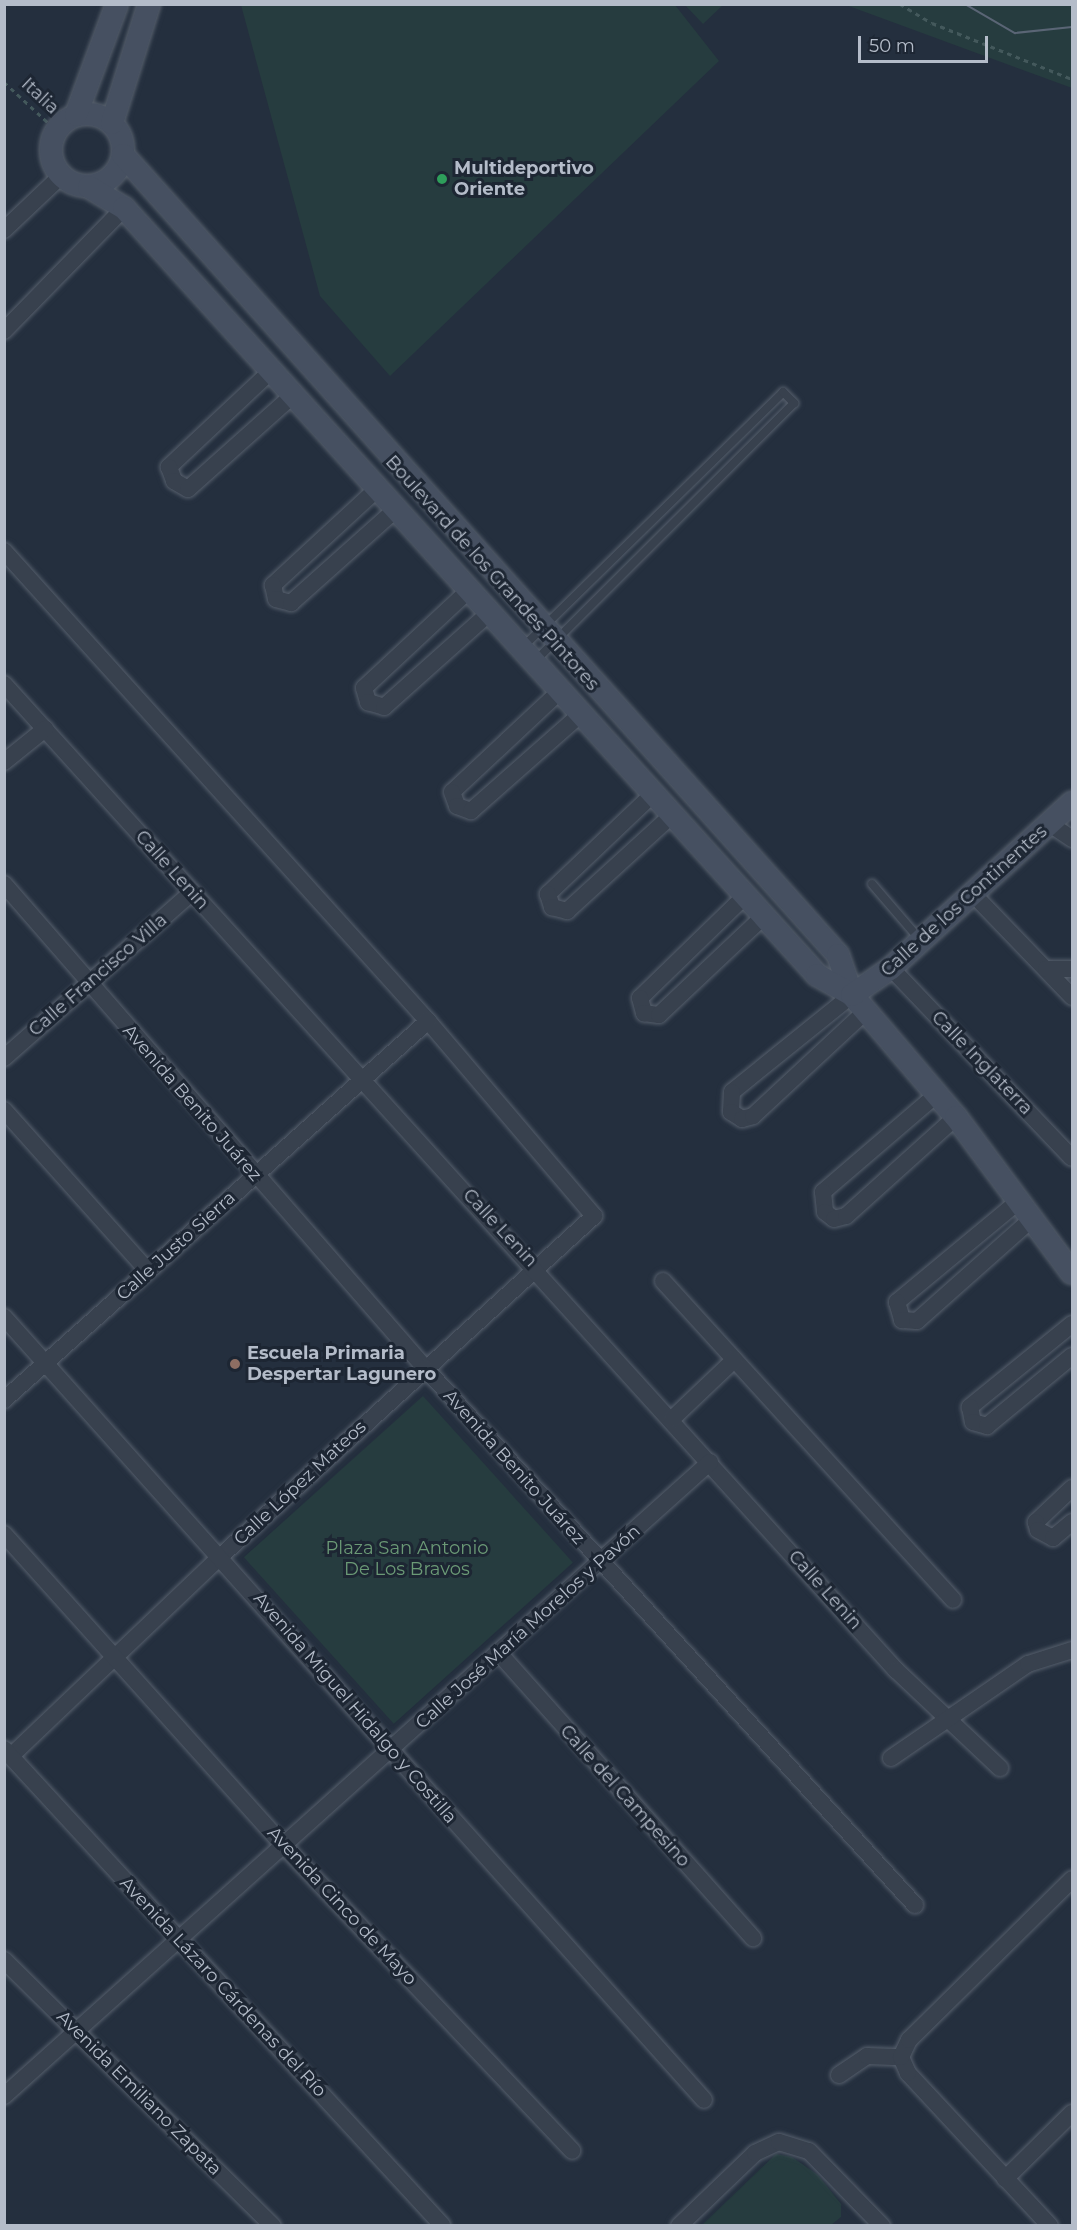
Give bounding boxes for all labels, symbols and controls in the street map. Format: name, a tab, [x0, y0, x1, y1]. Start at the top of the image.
scale bar	[861, 24, 992, 62]
text: 50 m	[869, 35, 915, 57]
street label: Italia	[17, 73, 63, 119]
place label: Multideportivo Oriente	[454, 158, 594, 201]
marker: Multideportivo Oriente	[435, 172, 449, 186]
street label: Boulevard de los Grandes Pintores	[381, 451, 603, 695]
street label: Calle de los Continentes	[877, 821, 1051, 981]
street label: Calle Lenin	[131, 826, 213, 914]
street label: Calle Francisco Villa	[25, 909, 171, 1041]
street label: Calle Inglaterra	[927, 1007, 1037, 1119]
street label: Avenida Benito Juárez	[118, 1020, 266, 1186]
street label: Calle Lenin	[458, 1184, 542, 1272]
street label: Calle Justo Sierra	[112, 1187, 240, 1305]
place label: Escuela Primaria Despertar Lagunero	[247, 1343, 436, 1386]
marker: Escuela Primaria Despertar Lagunero	[228, 1357, 242, 1371]
street label: Avenida Benito Juárez	[439, 1385, 589, 1549]
street label: Calle López Mateos	[229, 1416, 371, 1550]
street label: Calle José María Morelos y Pavón	[411, 1520, 645, 1734]
park label: Plaza San Antonio De Los Bravos	[325, 1538, 489, 1580]
street label: Calle Lenin	[784, 1546, 866, 1634]
street label: Avenida Miguel Hidalgo y Costilla	[249, 1588, 461, 1828]
street label: Calle del Campesino	[556, 1721, 694, 1871]
street label: Avenida Cinco de Mayo	[263, 1822, 421, 1990]
street label: Avenida Lázaro Cárdenas del Río	[115, 1873, 331, 2101]
street label: Avenida Emiliano Zapata	[52, 2006, 226, 2180]

